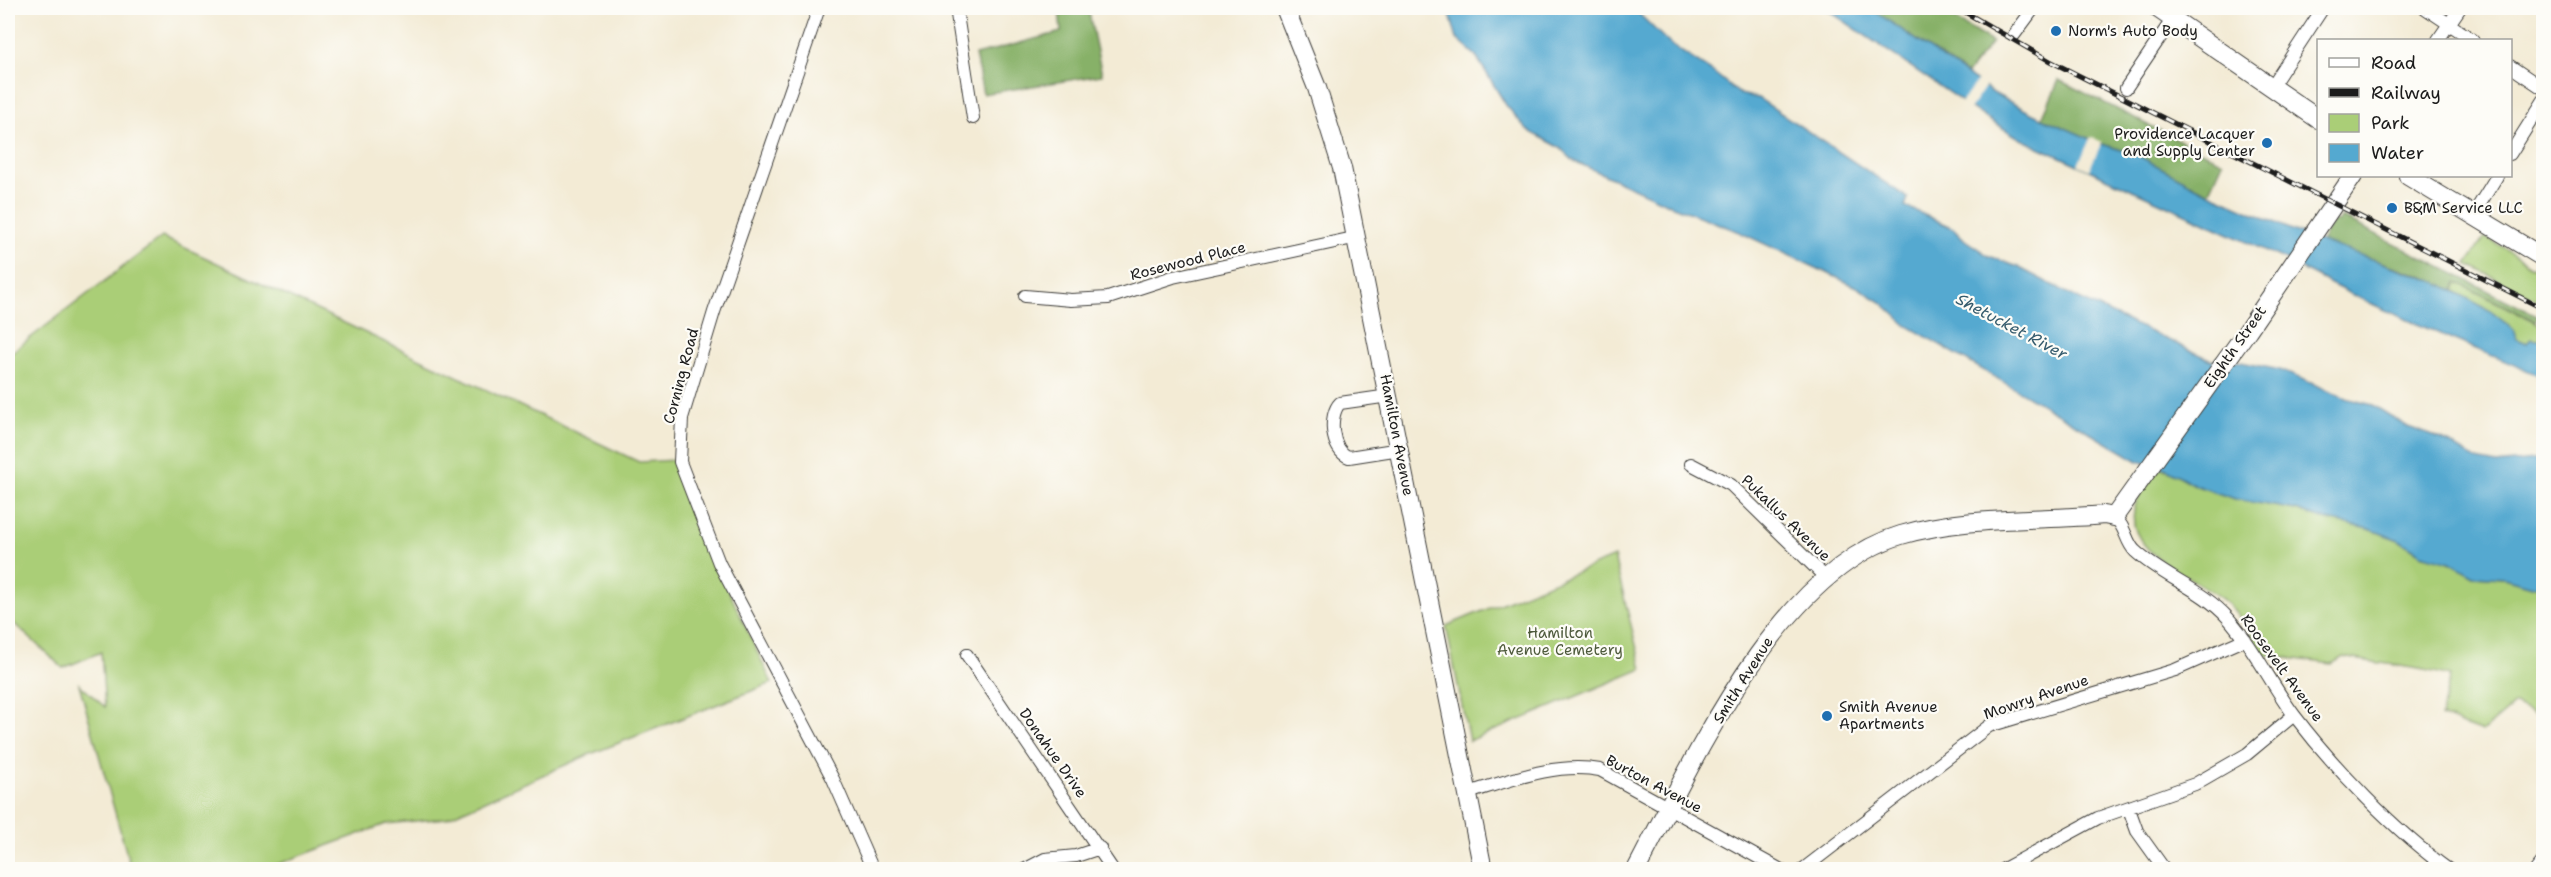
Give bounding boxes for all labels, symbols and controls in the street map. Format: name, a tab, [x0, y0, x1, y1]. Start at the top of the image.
place label: Norm's Auto Body	[2068, 21, 2198, 41]
marker: Norm's Auto Body	[2049, 24, 2063, 38]
legend	[2317, 39, 2512, 177]
text: Road	[2371, 51, 2416, 75]
text: Railway	[2371, 81, 2441, 105]
text: Park	[2371, 111, 2410, 135]
place label: Providence Lacquer and Supply Center	[2114, 124, 2255, 161]
marker: Providence Lacquer and Supply Center	[2260, 136, 2274, 150]
text: Water	[2371, 141, 2424, 165]
place label: B&M Service LLC	[2404, 198, 2523, 218]
marker: B&M Service LLC	[2385, 201, 2399, 215]
street label: Rosewood Place	[1128, 237, 1248, 285]
water label: Shetucket River	[1953, 288, 2071, 365]
street label: Eighth Street	[2199, 302, 2271, 392]
street label: Corning Road	[659, 325, 704, 426]
street label: Hamilton Avenue	[1375, 372, 1419, 498]
street label: Pukallus Avenue	[1737, 470, 1835, 566]
street label: Roosevelt Avenue	[2236, 610, 2328, 726]
park label: Hamilton Avenue Cemetery	[1497, 623, 1623, 660]
street label: Smith Avenue	[1708, 633, 1778, 727]
street label: Mowry Avenue	[1981, 670, 2091, 724]
place label: Smith Avenue Apartments	[1839, 697, 1938, 734]
street label: Donahue Drive	[1015, 704, 1091, 802]
marker: Smith Avenue Apartments	[1820, 709, 1834, 723]
street label: Burton Avenue	[1602, 750, 1706, 818]

